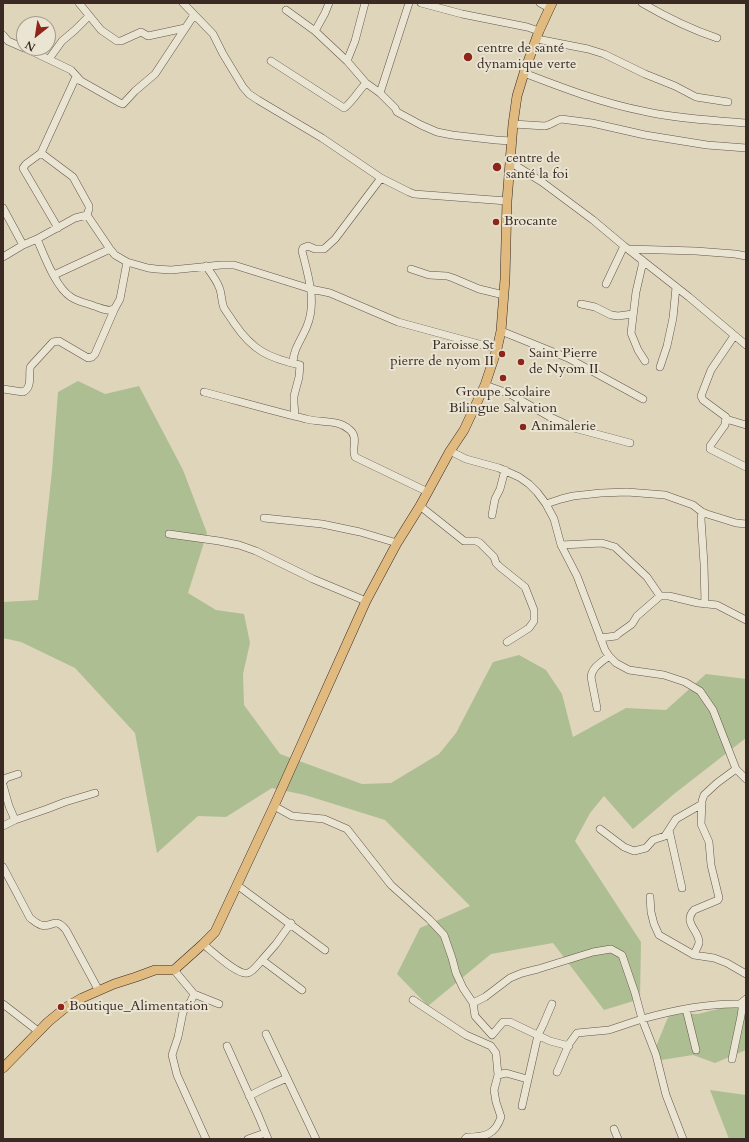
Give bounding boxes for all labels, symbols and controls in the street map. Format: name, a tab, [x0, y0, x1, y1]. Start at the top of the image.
north arrow	[16, 16, 56, 56]
text: N	[22, 37, 38, 55]
place label: centre de santé dynamique verte	[477, 41, 576, 74]
marker: centre de santé dynamique verte	[462, 51, 474, 63]
place label: centre de santé la foi	[506, 151, 568, 184]
marker: centre de santé la foi	[491, 161, 503, 173]
place label: Brocante	[504, 214, 557, 230]
marker: Brocante	[491, 217, 501, 227]
place label: Paroisse St pierre de nyom II	[390, 338, 494, 370]
place label: Saint Pierre de Nyom II	[529, 346, 599, 378]
marker: Paroisse St pierre de nyom II	[497, 349, 507, 359]
marker: Saint Pierre de Nyom II	[516, 357, 526, 367]
marker: Groupe Scolaire Bilingue Salvation	[498, 373, 508, 383]
place label: Groupe Scolaire Bilingue Salvation	[449, 385, 557, 418]
place label: Animalerie	[531, 419, 596, 435]
marker: Animalerie	[518, 422, 528, 432]
place label: Boutique_Alimentation	[69, 999, 209, 1015]
marker: Boutique_Alimentation	[56, 1002, 66, 1012]

